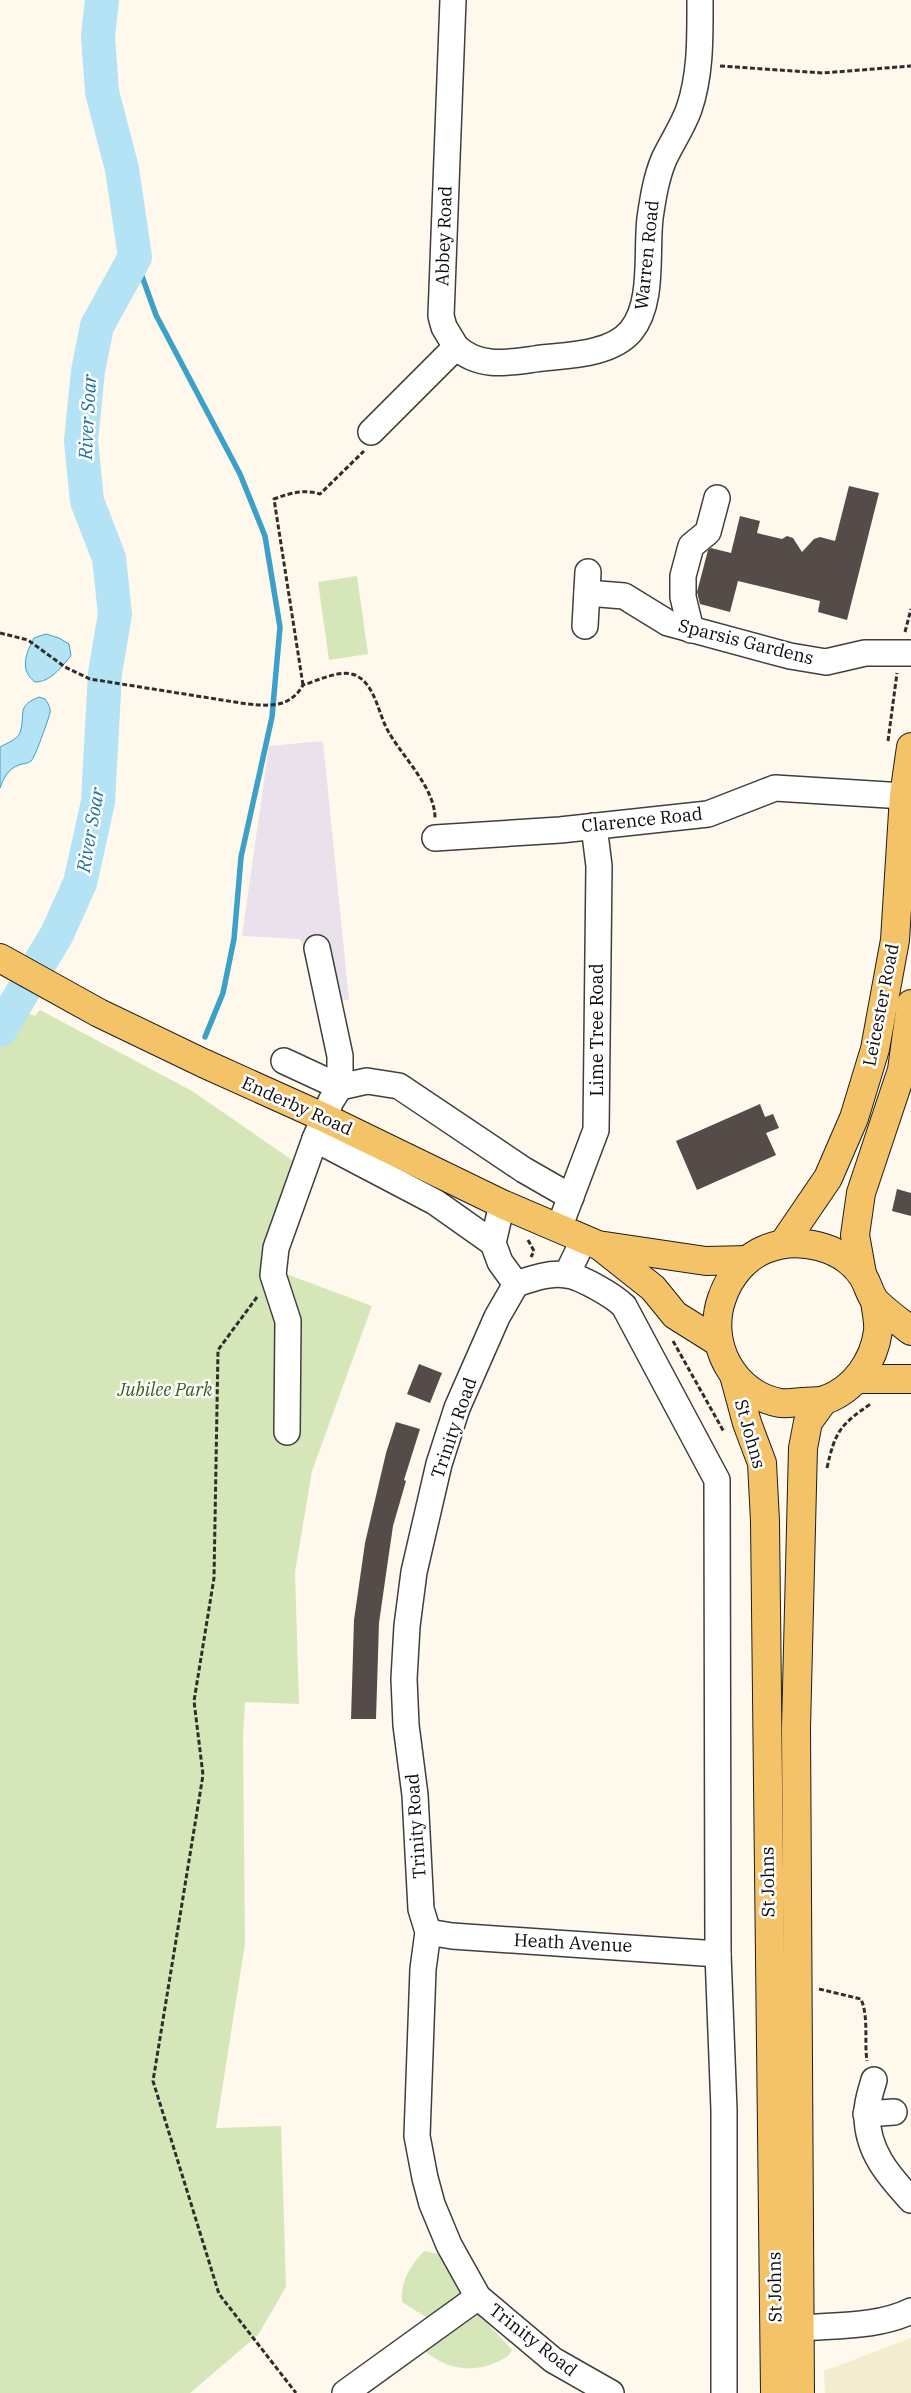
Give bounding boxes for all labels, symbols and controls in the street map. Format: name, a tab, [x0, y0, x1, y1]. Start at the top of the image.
street label: Abbey Road	[430, 185, 457, 287]
street label: Warren Road	[629, 199, 664, 311]
water label: River Soar	[73, 373, 101, 461]
street label: Sparsis Gardens	[676, 614, 816, 669]
water label: River Soar	[71, 785, 109, 875]
street label: Clarence Road	[580, 802, 704, 837]
street label: Leicester Road	[857, 942, 904, 1068]
street label: Lime Tree Road	[585, 963, 608, 1097]
street label: Enderby Road	[238, 1071, 356, 1140]
street label: Trinity Road	[426, 1374, 482, 1481]
park label: Jubilee Park	[116, 1378, 213, 1401]
street label: St Johns	[730, 1397, 771, 1471]
street label: Trinity Road	[400, 1773, 431, 1879]
street label: St Johns	[755, 1846, 780, 1918]
street label: Heath Avenue	[513, 1928, 633, 1957]
street label: St Johns	[762, 2251, 787, 2323]
street label: Trinity Road	[485, 2298, 582, 2381]

